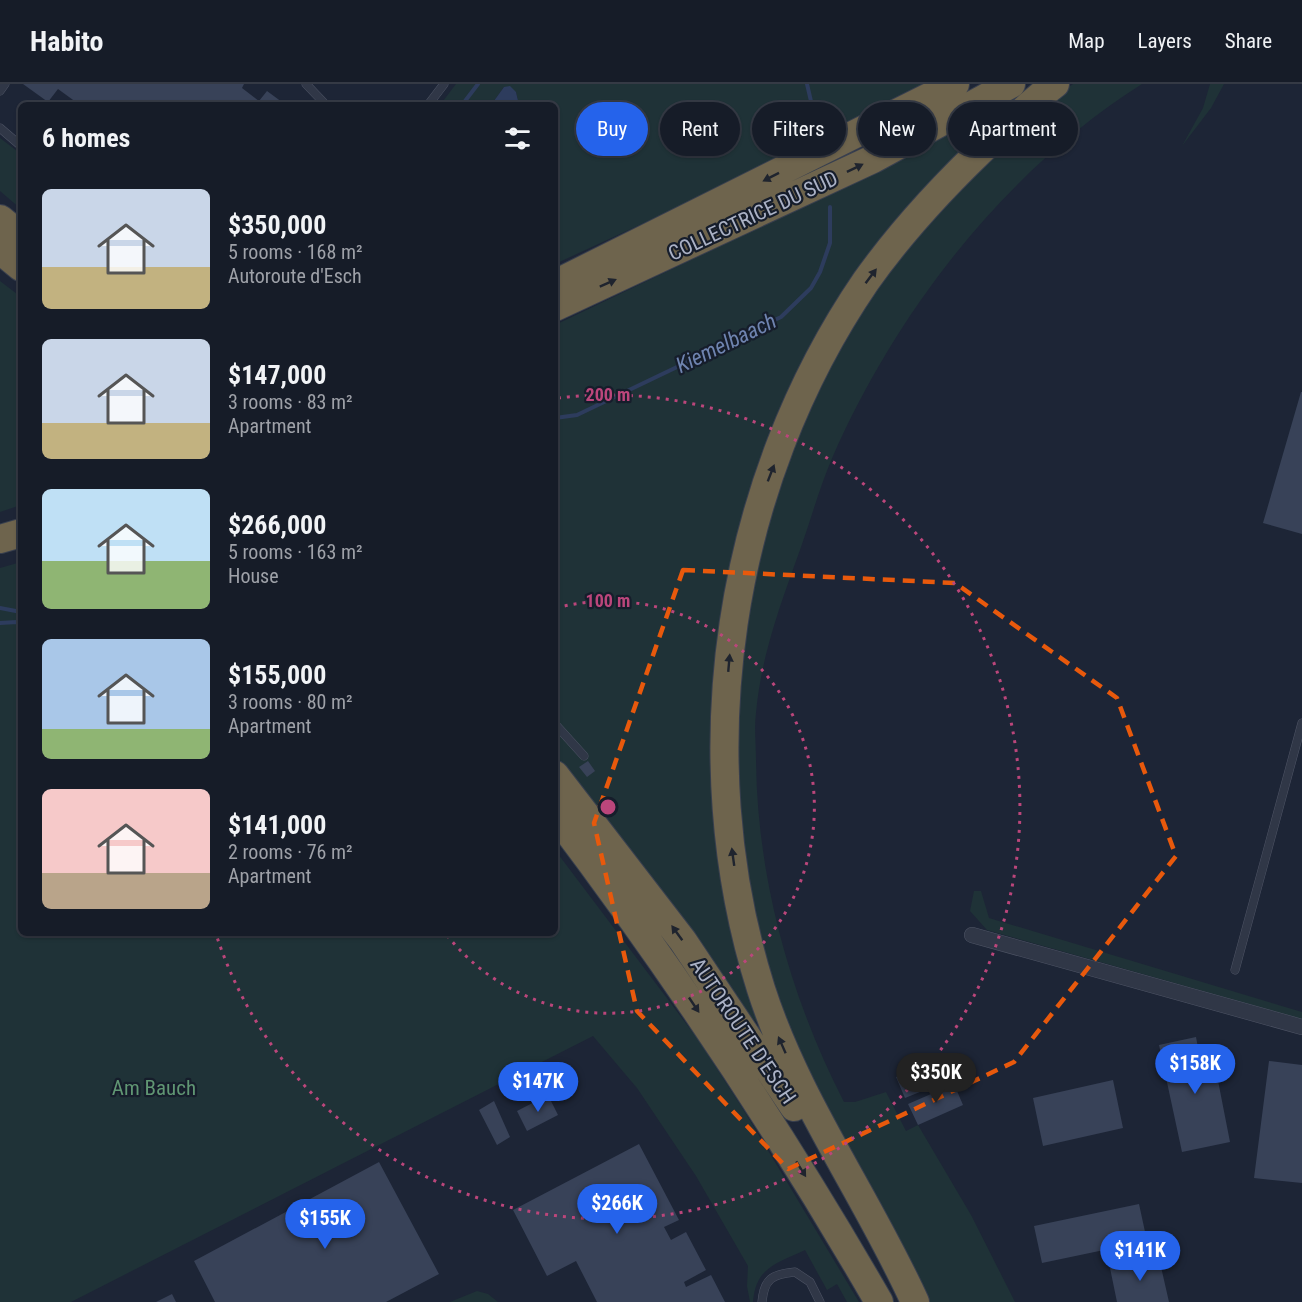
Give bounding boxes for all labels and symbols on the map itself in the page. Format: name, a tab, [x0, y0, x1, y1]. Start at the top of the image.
one-way arrow	[847, 163, 864, 172]
street label: COLLECTRICE DU SUD	[664, 166, 842, 266]
one-way arrow	[763, 172, 780, 182]
one-way arrow	[865, 268, 877, 284]
one-way arrow	[600, 278, 618, 288]
water label: Kiemelbaach	[672, 308, 780, 378]
text: 200 m	[586, 384, 630, 405]
one-way arrow	[767, 464, 776, 482]
text: 100 m	[586, 590, 630, 611]
one-way arrow	[724, 653, 734, 672]
centre of rings	[598, 797, 618, 817]
one-way arrow	[728, 848, 737, 867]
one-way arrow	[671, 926, 683, 942]
street label: AUTOROUTE D'ESCH	[685, 954, 801, 1108]
one-way arrow	[689, 997, 700, 1014]
one-way arrow	[777, 1036, 787, 1054]
pin: $158K	[1153, 1044, 1237, 1095]
pin: $350K	[894, 1053, 978, 1104]
pin: $147K	[496, 1062, 580, 1113]
park label: Am Bauch	[112, 1076, 196, 1100]
one-way arrow	[795, 1161, 806, 1177]
pin: $266K	[575, 1184, 659, 1235]
pin: $155K	[283, 1199, 367, 1250]
pin: $141K	[1098, 1231, 1182, 1282]

